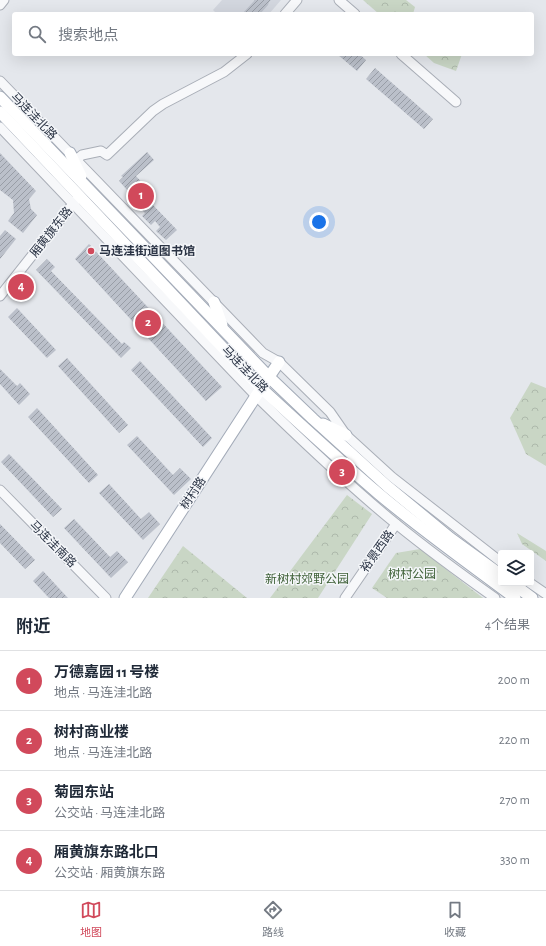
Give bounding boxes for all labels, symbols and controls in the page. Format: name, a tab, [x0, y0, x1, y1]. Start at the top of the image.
search box	[12, 12, 534, 56]
icon: search	[26, 23, 48, 45]
text: 搜索地点	[58, 28, 118, 43]
street label: 马连洼北路	[9, 90, 60, 142]
pin: 1	[128, 181, 154, 211]
street label: 厢黄旗东路	[27, 204, 74, 259]
your location	[309, 212, 329, 232]
place label: 马连洼街道图书馆	[99, 244, 195, 257]
marker: 马连洼街道图书馆	[86, 246, 96, 256]
pin: 4	[8, 272, 34, 302]
pin: 2	[135, 308, 161, 338]
street label: 马连洼北路	[220, 343, 271, 395]
pin: 3	[329, 457, 355, 487]
street label: 树村路	[177, 474, 208, 511]
street label: 马连洼南路	[28, 518, 79, 569]
street label: 裕景西路	[357, 527, 396, 574]
map controls	[498, 550, 534, 586]
button: layers	[498, 550, 534, 586]
park label: 树村公园	[388, 567, 436, 580]
park label: 新树村郊野公园	[265, 572, 349, 585]
text: 附近	[16, 618, 50, 635]
text: 4个结果	[485, 619, 530, 632]
text: 万德嘉园 11 号楼	[54, 665, 159, 680]
text: 1	[27, 674, 31, 687]
text: 200 m	[498, 674, 530, 687]
text: 地点 · 马连洼北路	[54, 687, 152, 700]
text: 树村商业楼	[54, 725, 129, 740]
text: 2	[26, 734, 32, 747]
text: 220 m	[499, 734, 530, 747]
text: 地点 · 马连洼北路	[54, 747, 152, 760]
text: 菊园东站	[54, 785, 114, 800]
text: 3	[26, 794, 32, 807]
text: 270 m	[499, 794, 530, 807]
text: 公交站 · 马连洼北路	[54, 807, 165, 820]
text: 厢黄旗东路北口	[54, 845, 159, 860]
text: 4	[26, 854, 32, 867]
text: 330 m	[500, 854, 530, 867]
text: 公交站 · 厢黄旗东路	[54, 867, 165, 880]
tab: 地图	[80, 899, 102, 939]
tab: 路线	[262, 899, 284, 939]
tab: 收藏	[444, 899, 466, 939]

